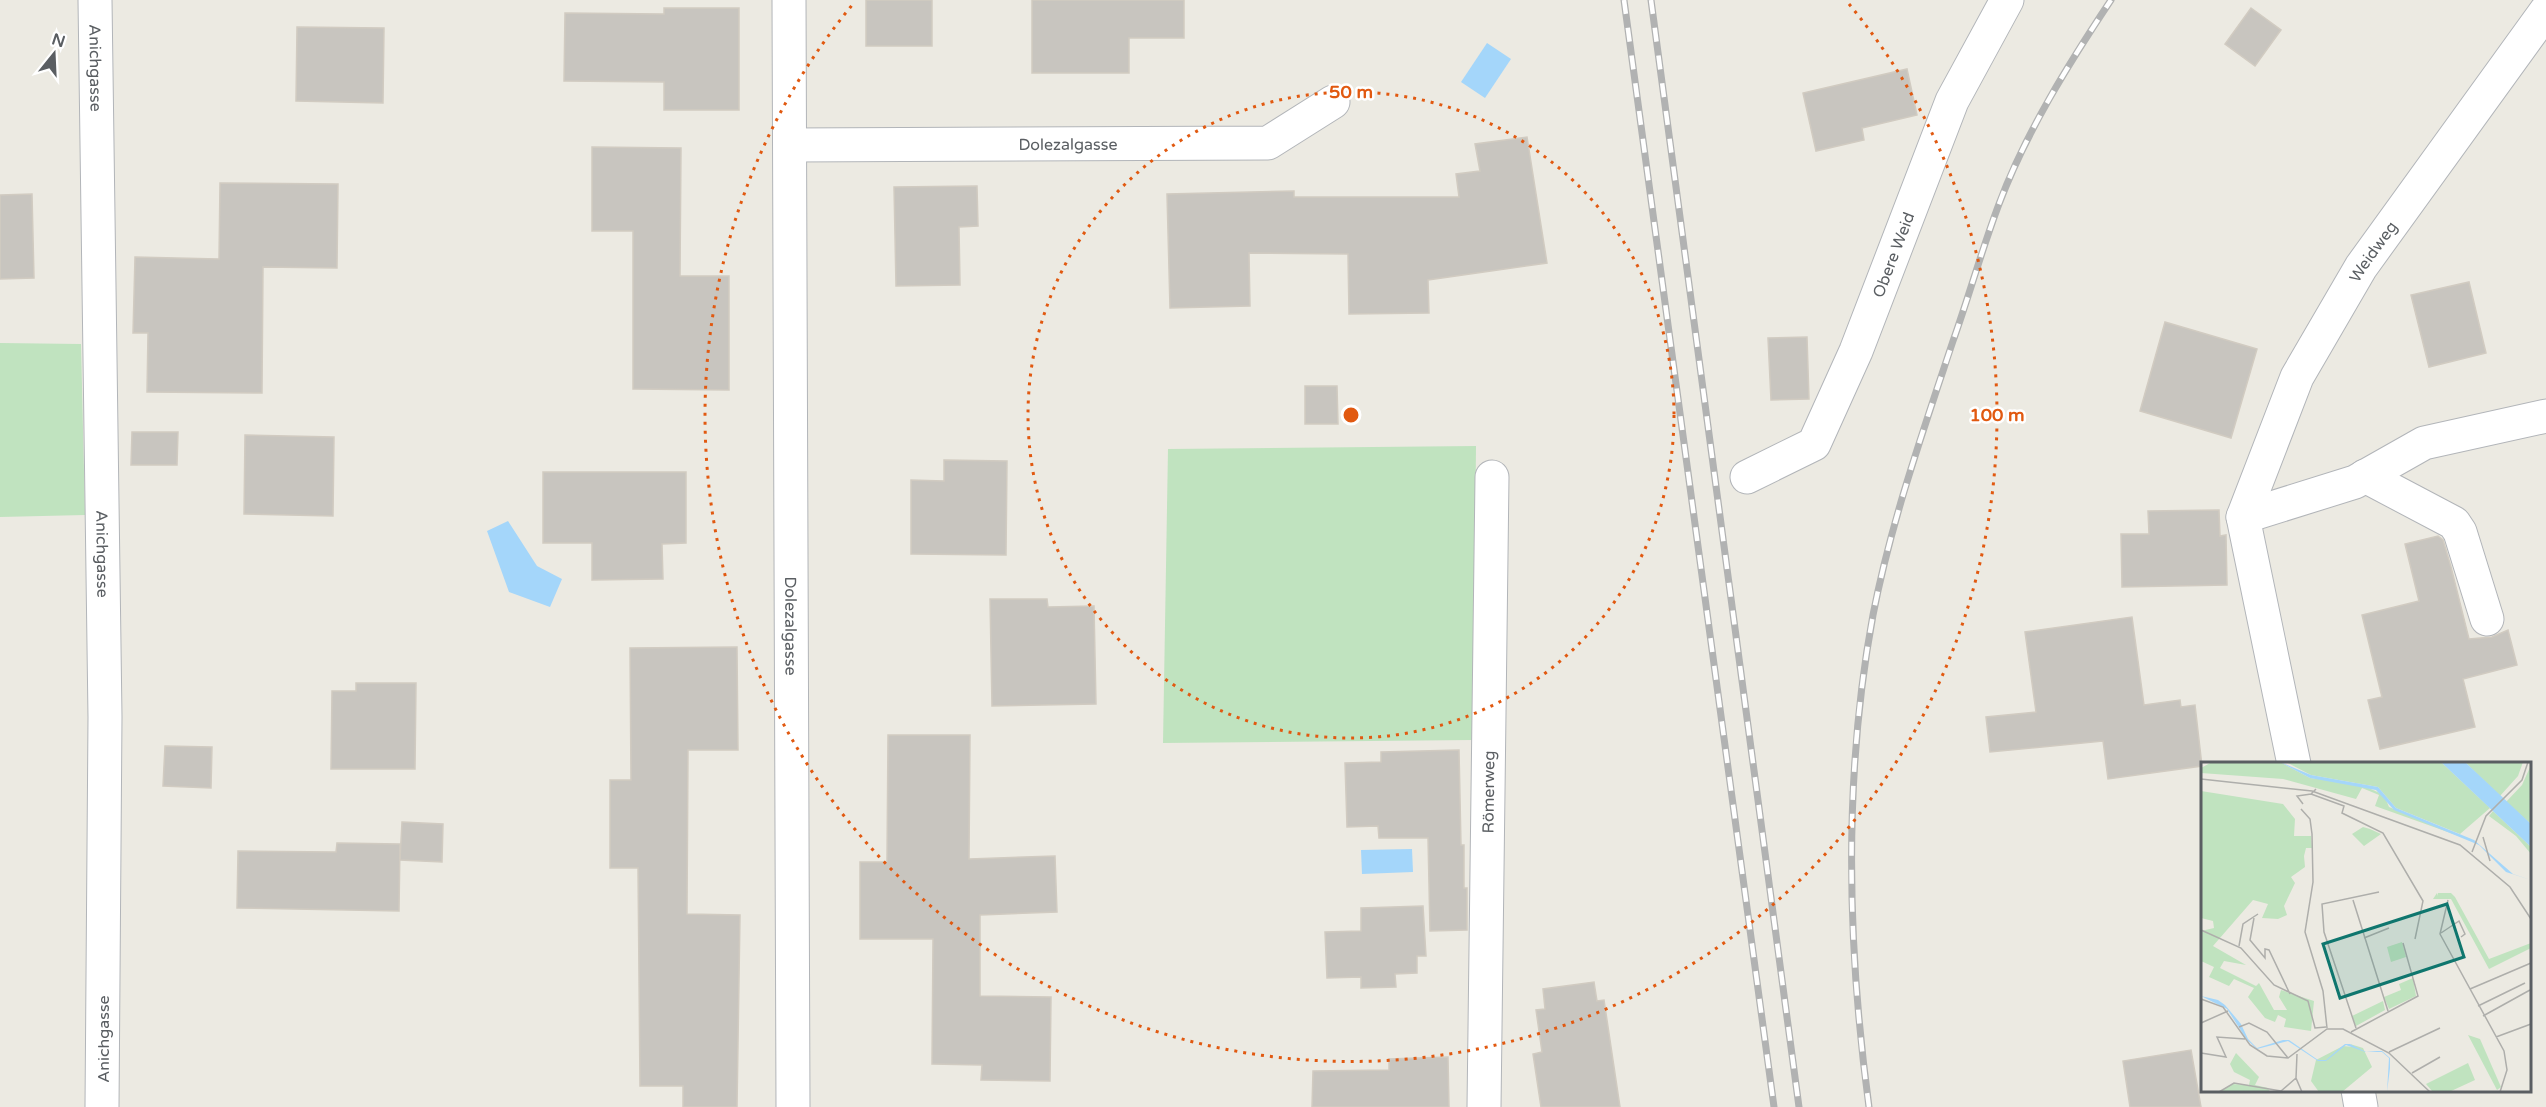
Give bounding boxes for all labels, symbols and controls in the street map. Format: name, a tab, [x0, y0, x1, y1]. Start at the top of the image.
north arrow	[24, 24, 84, 84]
street label: Anichgasse	[84, 24, 106, 112]
text: N	[49, 29, 68, 52]
text: 50 m	[1329, 81, 1373, 103]
street label: Dolezalgasse	[1018, 135, 1118, 155]
street label: Obere Weid	[1869, 209, 1919, 300]
street label: Weidweg	[2345, 217, 2402, 286]
text: 100 m	[1969, 404, 2025, 426]
centre of rings	[1341, 405, 1361, 425]
street label: Anichgasse	[91, 510, 112, 598]
street label: Dolezalgasse	[780, 576, 800, 676]
street label: Römerweg	[1478, 751, 1500, 834]
inset map	[2201, 762, 2531, 1092]
street label: Anichgasse	[94, 995, 114, 1083]

